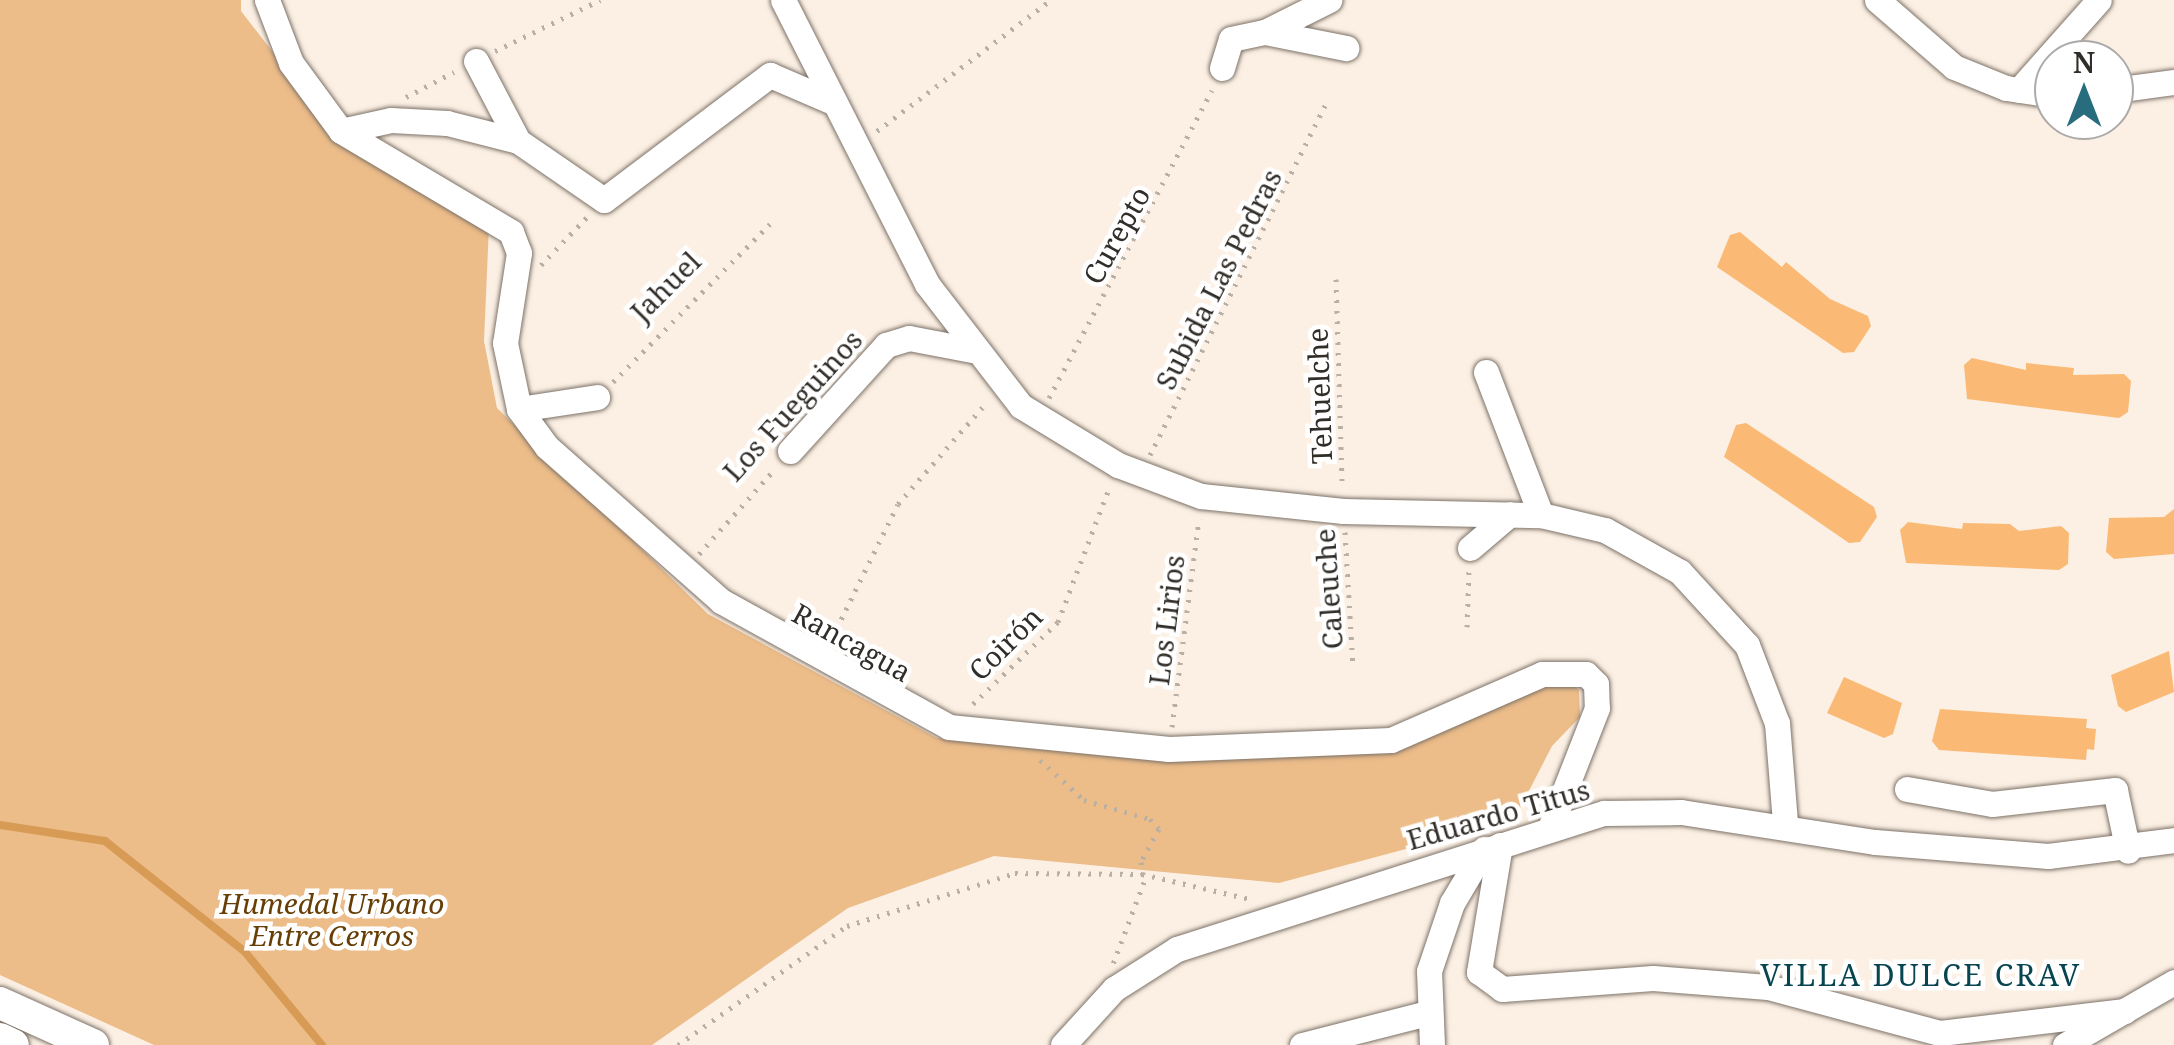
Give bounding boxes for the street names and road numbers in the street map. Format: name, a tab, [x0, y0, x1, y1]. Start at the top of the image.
street label: Subida Las Pedras	[1148, 163, 1288, 395]
street label: Curepto	[1076, 180, 1156, 290]
street label: Jahuel	[623, 244, 707, 328]
street label: Los Fueguinos	[715, 323, 869, 487]
street label: Tehuelche	[1300, 327, 1338, 465]
street label: Caleuche	[1307, 528, 1349, 650]
street label: Los Lirios	[1141, 553, 1191, 687]
street label: Rancagua	[787, 596, 917, 688]
street label: Coirón	[961, 599, 1049, 687]
street label: Eduardo Titus	[1403, 772, 1593, 856]

